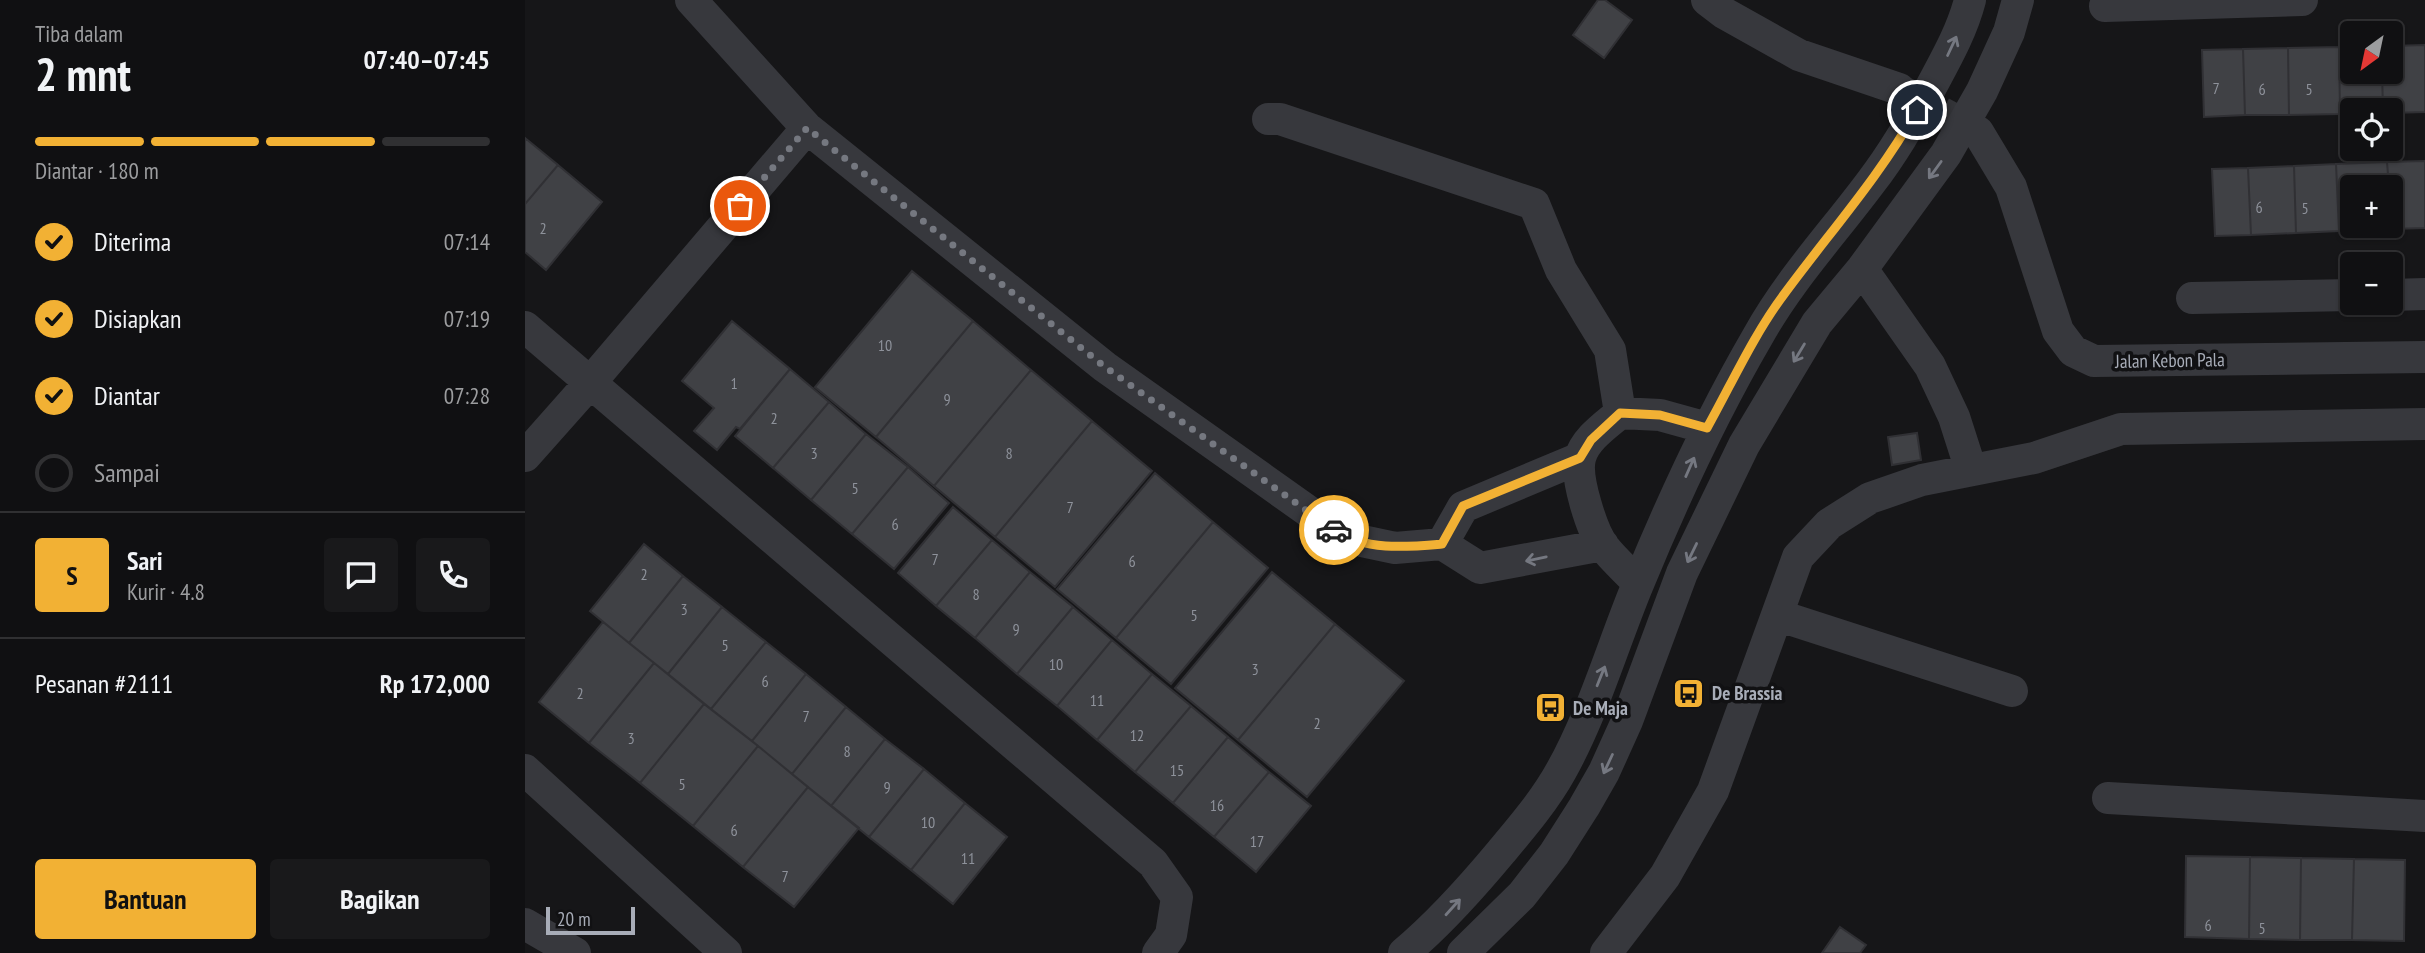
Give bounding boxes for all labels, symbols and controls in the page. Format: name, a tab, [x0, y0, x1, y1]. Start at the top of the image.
text: Tiba dalam	[35, 19, 123, 48]
north arrow	[2340, 21, 2403, 84]
map controls	[2340, 21, 2403, 315]
one-way arrow	[1946, 36, 1959, 57]
text: 07:40–07:45	[363, 43, 490, 76]
text: 2 mnt	[35, 44, 131, 104]
house number: 7	[2212, 78, 2220, 98]
house number: 6	[2258, 79, 2266, 99]
house number: 5	[2305, 79, 2313, 99]
pin	[1887, 80, 1947, 140]
icon: home	[1898, 91, 1936, 129]
button: locate	[2340, 98, 2403, 161]
text: Diantar · 180 m	[35, 156, 159, 185]
one-way arrow	[1927, 160, 1942, 179]
button: +	[2340, 175, 2403, 238]
pin	[710, 176, 770, 236]
icon: bag	[721, 187, 759, 225]
house number: 6	[2255, 197, 2263, 217]
house number: 5	[2301, 198, 2309, 218]
house number: 2	[539, 218, 547, 238]
icon: check	[35, 223, 73, 261]
text: Diterima	[94, 225, 171, 258]
text: 07:14	[444, 227, 490, 256]
button: −	[2340, 252, 2403, 315]
icon: check	[35, 300, 73, 338]
text: Disiapkan	[94, 302, 181, 335]
text: 07:19	[444, 304, 490, 333]
house number: 10	[878, 335, 892, 355]
one-way arrow	[1792, 342, 1806, 362]
street label: Jalan Kebon Pala	[2114, 347, 2225, 373]
house number: 1	[730, 373, 738, 393]
icon: check	[35, 377, 73, 415]
text: Diantar	[94, 379, 160, 412]
text: 07:28	[444, 381, 490, 410]
house number: 9	[943, 389, 951, 409]
house number: 2	[770, 408, 778, 428]
house number: 3	[810, 443, 818, 463]
house number: 8	[1005, 443, 1013, 463]
text: Sampai	[94, 456, 160, 489]
one-way arrow	[1684, 456, 1697, 478]
house number: 5	[851, 478, 859, 498]
courier	[1299, 495, 1369, 565]
house number: 7	[1066, 497, 1074, 517]
icon: car	[1315, 511, 1353, 549]
house number: 6	[891, 514, 899, 534]
button: chat	[324, 538, 398, 612]
button: phone	[416, 538, 490, 612]
one-way arrow	[1684, 542, 1698, 563]
text: Sari	[127, 544, 163, 577]
house number: 7	[931, 549, 939, 569]
house number: 6	[1128, 551, 1136, 571]
one-way arrow	[1525, 553, 1548, 567]
text: S	[66, 559, 78, 592]
house number: 2	[640, 564, 648, 584]
text: Kurir · 4.8	[127, 577, 205, 606]
house number: 8	[972, 584, 980, 604]
house number: 3	[680, 599, 688, 619]
house number: 5	[1190, 605, 1198, 625]
house number: 9	[1012, 619, 1020, 639]
house number: 5	[721, 635, 729, 655]
house number: 10	[1049, 654, 1063, 674]
house number: 3	[1251, 659, 1259, 679]
one-way arrow	[1596, 666, 1609, 688]
text: Pesanan #2111	[35, 667, 173, 700]
text: Rp 172,000	[380, 667, 490, 700]
house number: 6	[761, 671, 769, 691]
bus stop icon: De Brassia	[1672, 676, 1706, 710]
place label: De Brassia	[1712, 681, 1782, 705]
house number: 2	[576, 683, 584, 703]
house number: 11	[1090, 690, 1104, 710]
bus stop icon: De Maja	[1533, 691, 1567, 725]
place label: De Maja	[1573, 696, 1628, 720]
house number: 7	[802, 706, 810, 726]
house number: 2	[1313, 713, 1321, 733]
house number: 12	[1130, 725, 1144, 745]
house number: 3	[627, 728, 635, 748]
house number: 8	[843, 741, 851, 761]
one-way arrow	[1600, 753, 1614, 774]
house number: 15	[1170, 760, 1184, 780]
house number: 5	[678, 774, 686, 794]
house number: 9	[883, 777, 891, 797]
house number: 16	[1210, 795, 1224, 815]
house number: 10	[921, 812, 935, 832]
house number: 6	[730, 820, 738, 840]
house number: 17	[1250, 831, 1264, 851]
house number: 11	[961, 848, 975, 868]
button: Bantuan	[35, 859, 256, 939]
button: Bagikan	[270, 859, 490, 939]
house number: 7	[781, 866, 789, 886]
one-way arrow	[1445, 898, 1461, 916]
scale bar	[546, 904, 635, 936]
text: 20 m	[557, 907, 591, 931]
house number: 6	[2204, 915, 2212, 935]
house number: 5	[2258, 918, 2266, 938]

